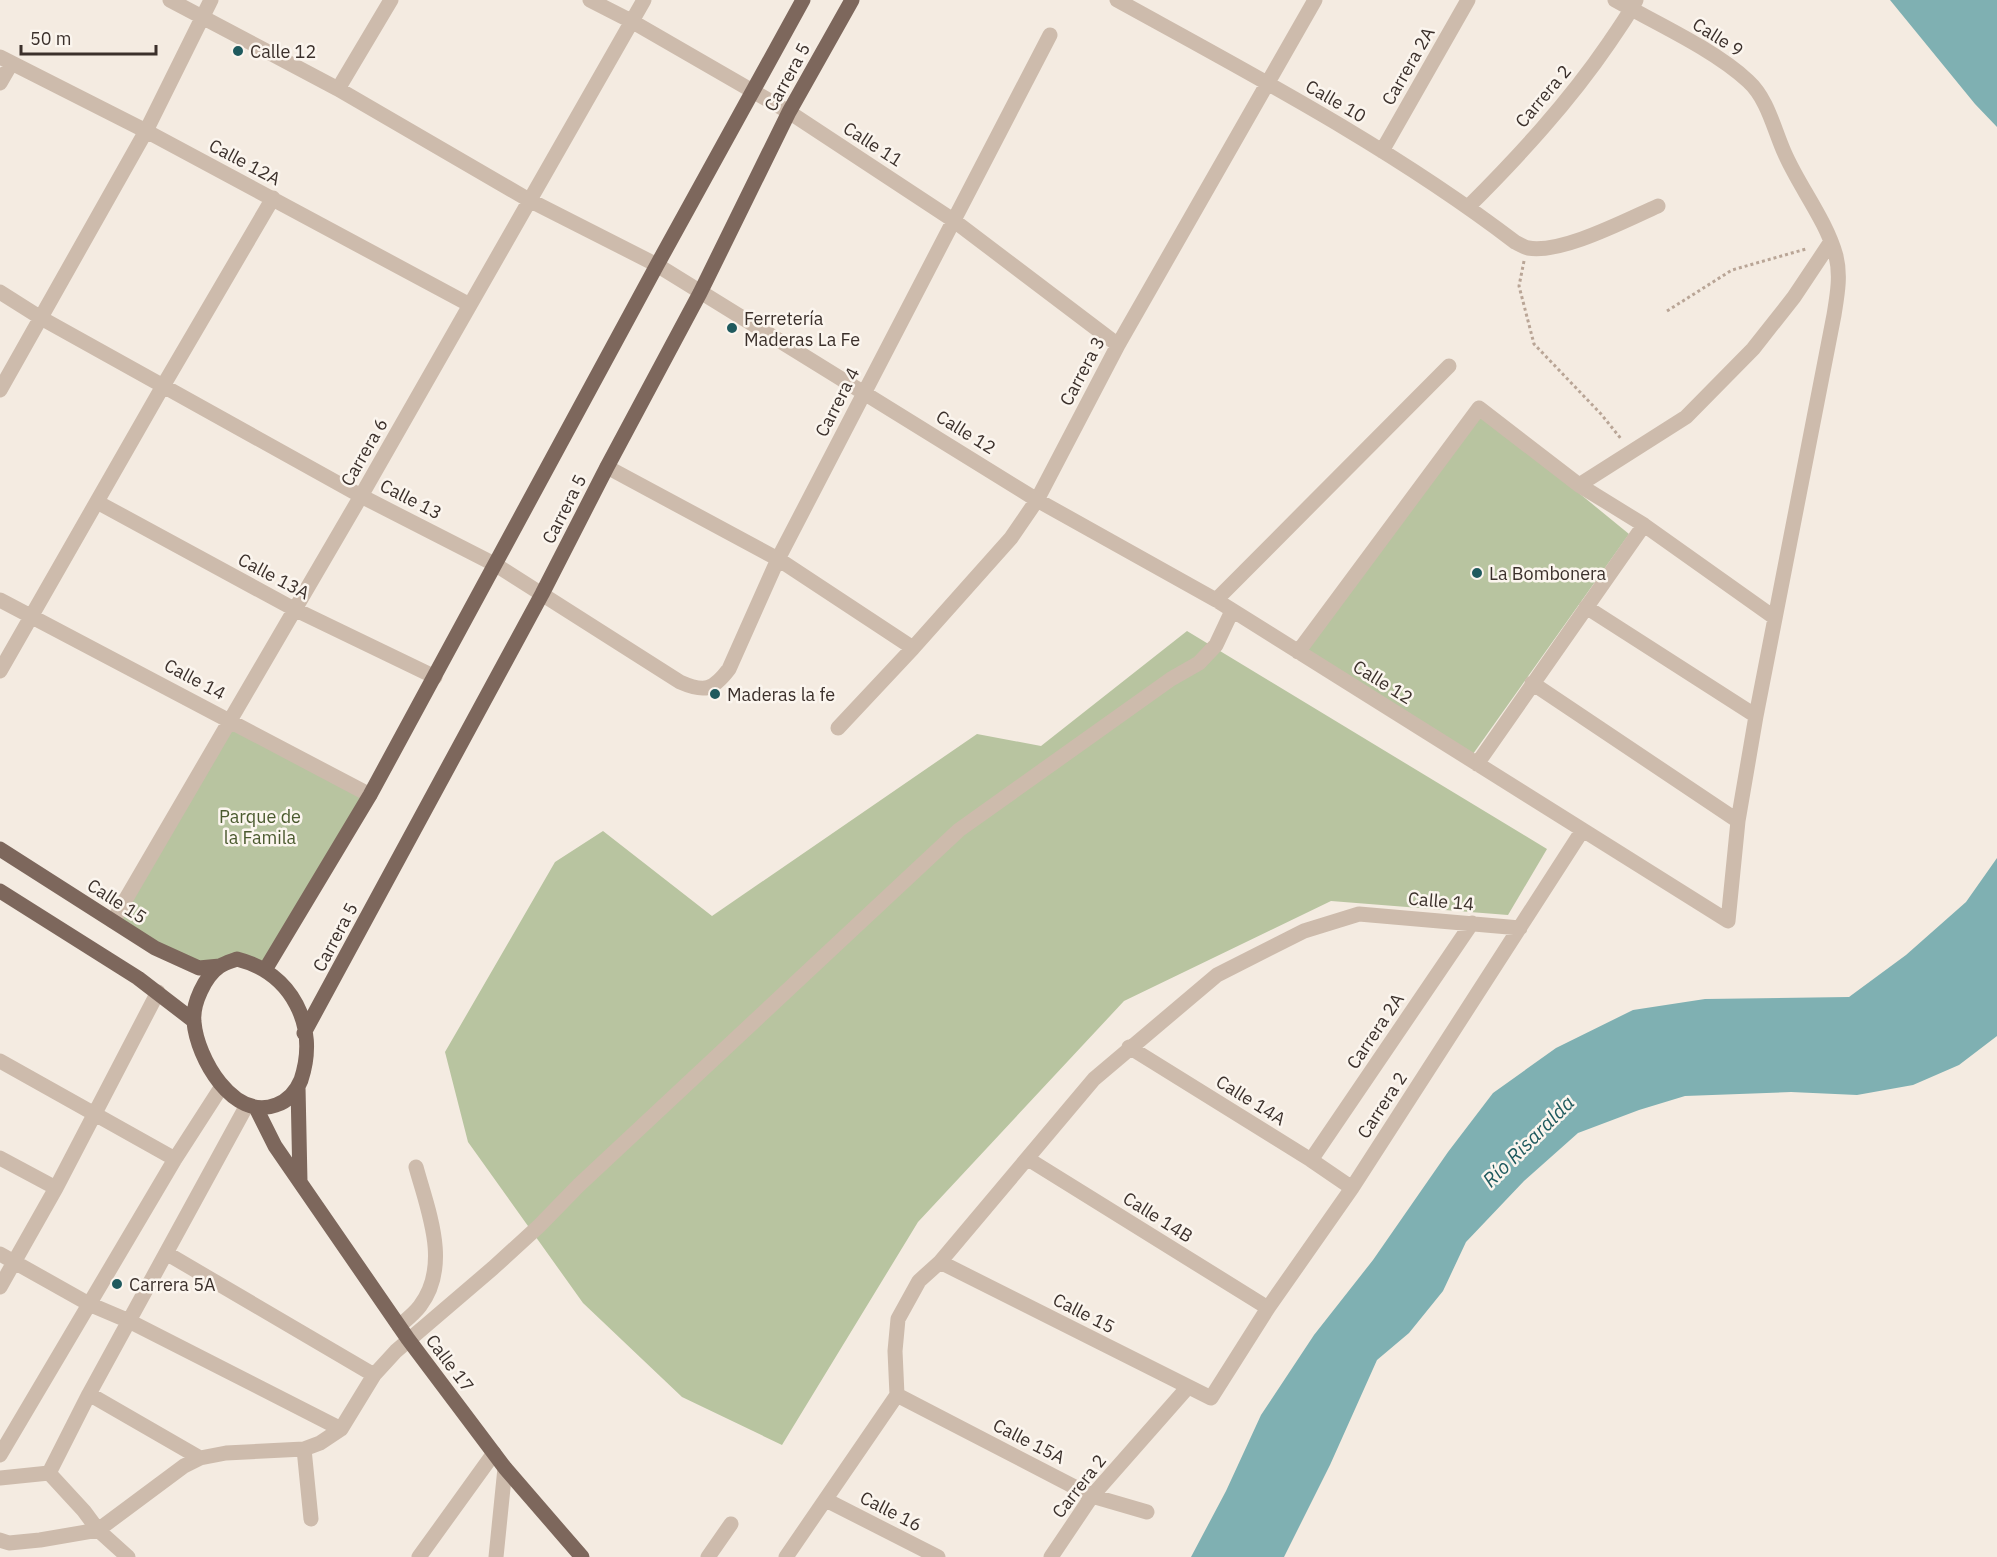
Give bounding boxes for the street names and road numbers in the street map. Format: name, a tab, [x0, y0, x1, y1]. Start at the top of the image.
street label: Calle 9	[1688, 13, 1748, 61]
street label: Carrera 2A	[1376, 22, 1440, 109]
street label: Carrera 5	[759, 39, 815, 115]
street label: Carrera 2	[1510, 60, 1576, 132]
street label: Calle 10	[1302, 74, 1370, 128]
street label: Calle 11	[839, 116, 907, 172]
street label: Calle 12A	[205, 134, 285, 191]
street label: Carrera 3	[1054, 332, 1110, 410]
street label: Carrera 4	[810, 363, 864, 441]
street label: Calle 12	[932, 405, 1000, 459]
street label: Carrera 6	[335, 414, 393, 490]
street label: Carrera 5	[537, 470, 591, 548]
street label: Calle 13	[376, 474, 446, 524]
street label: Calle 13A	[234, 548, 314, 605]
street label: Calle 14	[160, 653, 230, 705]
street label: Calle 12	[1349, 655, 1417, 709]
street label: Calle 15	[83, 873, 151, 929]
street label: Calle 14	[1407, 887, 1475, 915]
street label: Carrera 5	[307, 898, 363, 976]
street label: Carrera 2A	[1341, 988, 1409, 1073]
street label: Carrera 2	[1352, 1067, 1412, 1143]
street label: Calle 14A	[1212, 1070, 1290, 1131]
street label: Calle 14B	[1119, 1187, 1197, 1247]
street label: Calle 15	[1049, 1288, 1119, 1338]
street label: Calle 17	[421, 1330, 479, 1396]
street label: Calle 15A	[989, 1413, 1069, 1469]
street label: Carrera 2	[1047, 1449, 1111, 1523]
street label: Calle 16	[856, 1486, 926, 1536]

